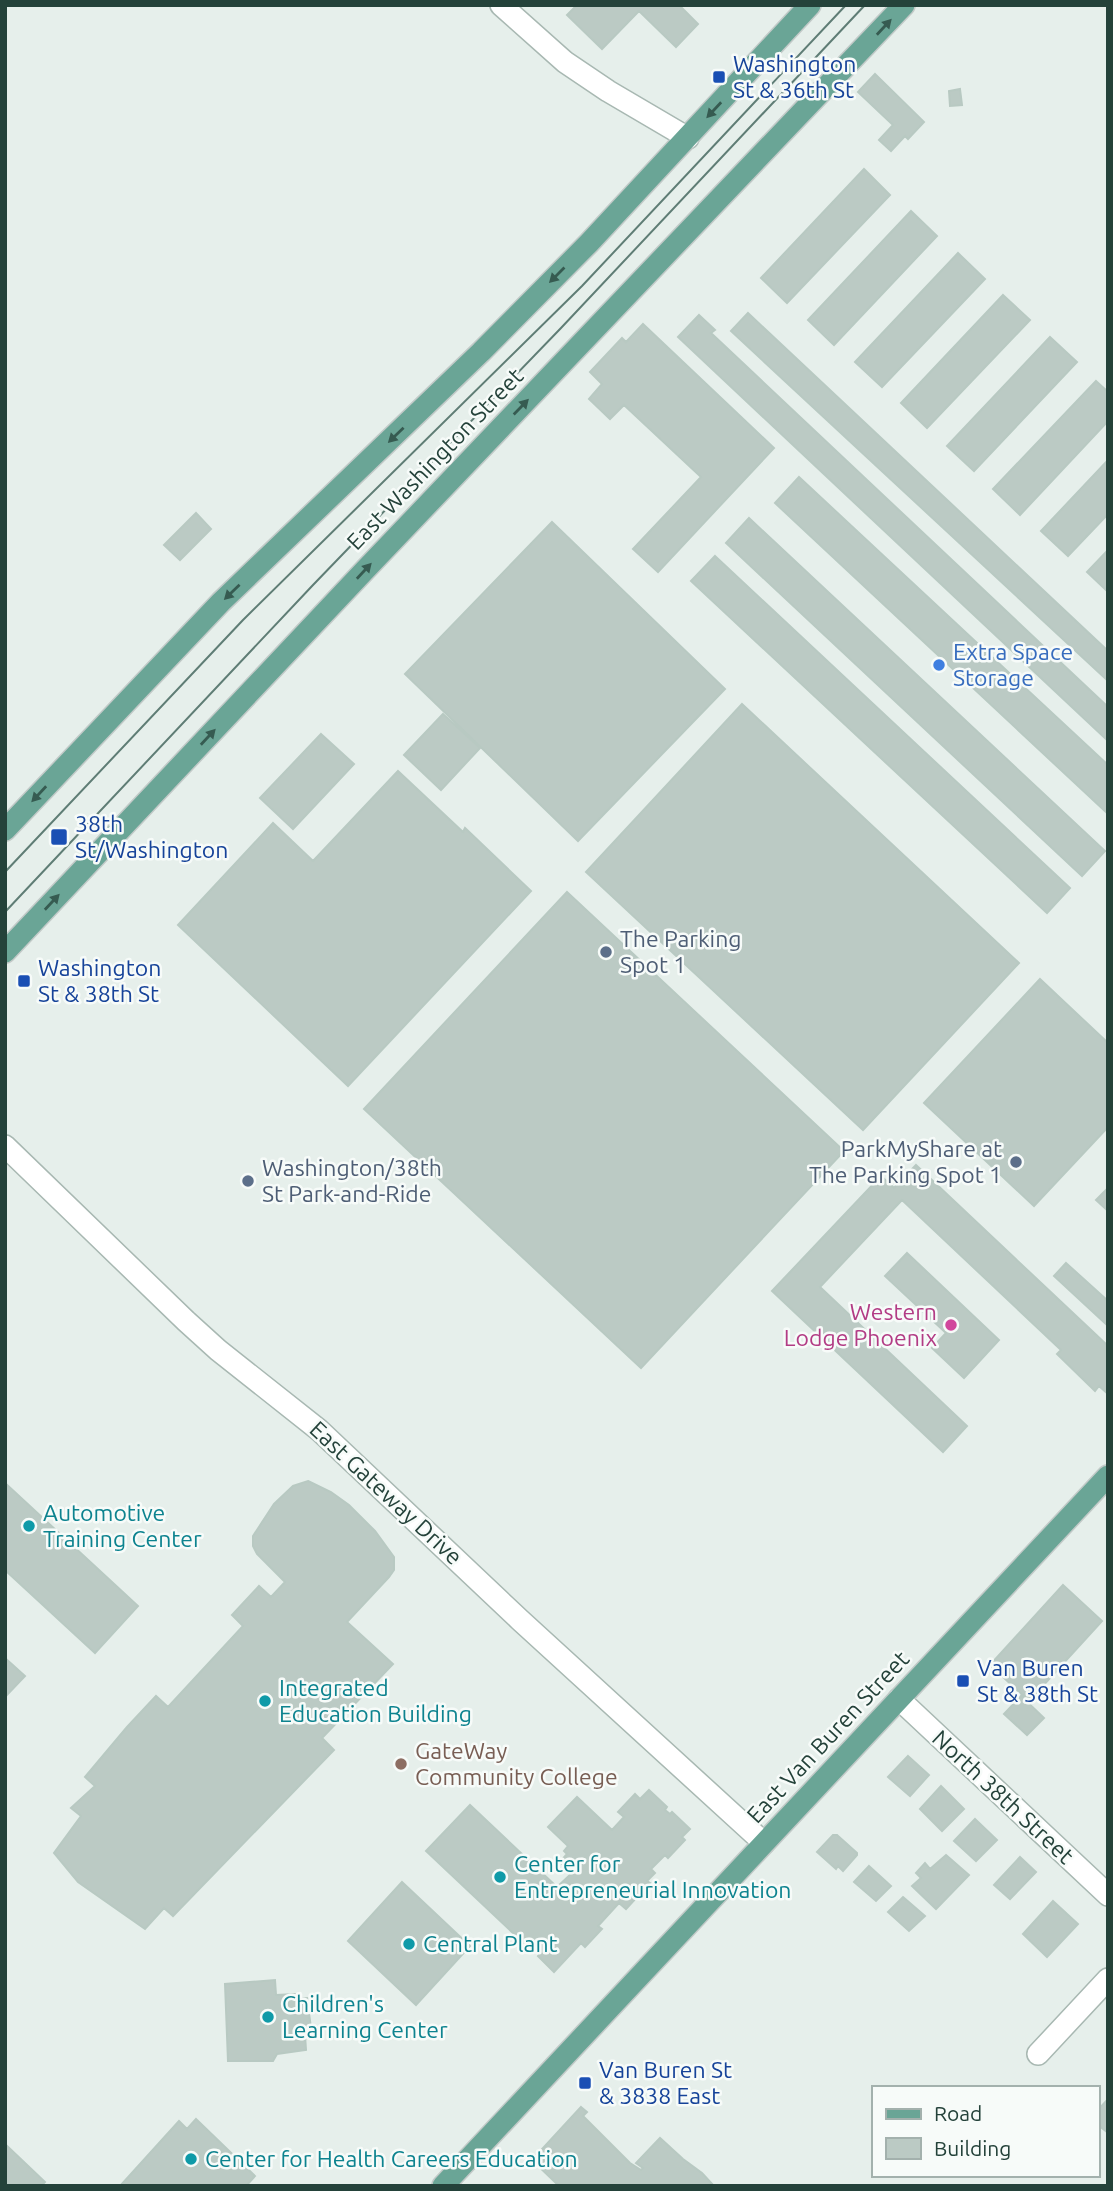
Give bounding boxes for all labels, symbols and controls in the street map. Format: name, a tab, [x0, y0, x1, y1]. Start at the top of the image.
one-way arrow	[875, 19, 891, 36]
place label: Washington St & 36th St	[733, 51, 856, 102]
marker: Washington St & 36th St	[711, 69, 727, 85]
one-way arrow	[706, 101, 722, 119]
one-way arrow	[549, 266, 566, 283]
street label: East Washington Street	[342, 363, 528, 554]
one-way arrow	[513, 398, 530, 415]
one-way arrow	[388, 426, 405, 442]
one-way arrow	[356, 562, 372, 580]
one-way arrow	[223, 584, 240, 601]
place label: Extra Space Storage	[953, 639, 1073, 690]
marker: Extra Space Storage	[931, 657, 947, 673]
one-way arrow	[200, 728, 216, 746]
one-way arrow	[31, 785, 48, 802]
place label: 38th St/Washington	[75, 811, 228, 862]
marker: 38th St/Washington	[49, 827, 69, 847]
one-way arrow	[44, 893, 60, 911]
place label: The Parking Spot 1	[620, 926, 742, 977]
marker: The Parking Spot 1	[598, 944, 614, 960]
place label: Washington St & 38th St	[38, 955, 161, 1006]
marker: Washington St & 38th St	[16, 973, 32, 989]
place label: ParkMyShare at The Parking Spot 1	[809, 1136, 1002, 1187]
marker: ParkMyShare at The Parking Spot 1	[1008, 1154, 1024, 1170]
place label: Washington/38th St Park-and-Ride	[262, 1155, 442, 1206]
marker: Washington/38th St Park-and-Ride	[240, 1173, 256, 1189]
place label: Western Lodge Phoenix	[784, 1299, 937, 1350]
marker: Western Lodge Phoenix	[943, 1317, 959, 1333]
street label: East Gateway Drive	[305, 1416, 467, 1569]
place label: Automotive Training Center	[43, 1500, 202, 1551]
marker: Automotive Training Center	[21, 1518, 37, 1534]
street label: East Van Buren Street	[742, 1646, 914, 1828]
place label: Van Buren St & 38th St	[977, 1655, 1098, 1706]
marker: Van Buren St & 38th St	[955, 1673, 971, 1689]
place label: Integrated Education Building	[279, 1675, 472, 1726]
marker: Integrated Education Building	[257, 1693, 273, 1709]
street label: North 38th Street	[928, 1725, 1079, 1868]
place label: GateWay Community College	[415, 1738, 618, 1789]
marker: GateWay Community College	[393, 1756, 409, 1772]
place label: Center for Entrepreneurial Innovation	[514, 1851, 792, 1902]
marker: Center for Entrepreneurial Innovation	[492, 1869, 508, 1885]
place label: Central Plant	[423, 1931, 558, 1956]
marker: Central Plant	[401, 1936, 417, 1952]
place label: Children's Learning Center	[282, 1991, 448, 2042]
marker: Children's Learning Center	[260, 2009, 276, 2025]
place label: Van Buren St & 3838 East	[599, 2057, 732, 2108]
marker: Van Buren St & 3838 East	[577, 2075, 593, 2091]
legend	[872, 2086, 1099, 2177]
text: Road	[934, 2101, 982, 2125]
text: Building	[934, 2136, 1011, 2160]
place label: Center for Health Careers Education	[205, 2146, 578, 2171]
marker: Center for Health Careers Education	[183, 2151, 199, 2167]

